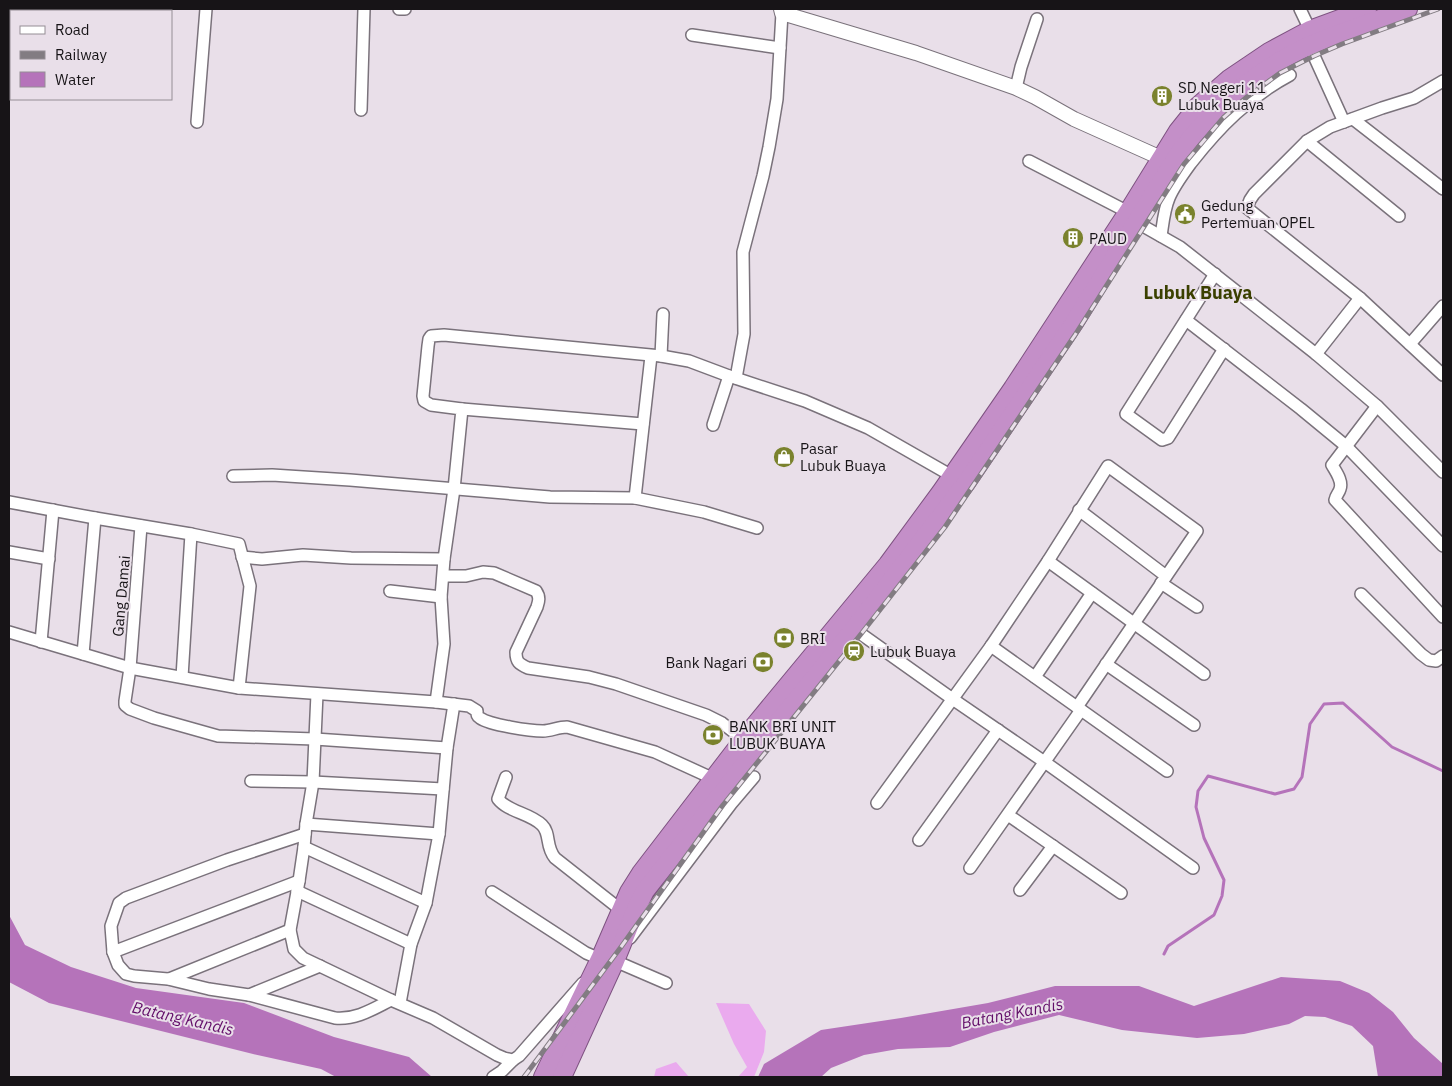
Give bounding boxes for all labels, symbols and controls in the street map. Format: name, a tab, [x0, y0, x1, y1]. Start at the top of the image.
legend	[10, 10, 172, 100]
text: Road	[55, 20, 90, 39]
text: Railway	[55, 45, 108, 64]
text: Water	[55, 70, 96, 89]
place label: SD Negeri 11 Lubuk Buaya	[1178, 78, 1266, 114]
building icon: SD Negeri 11 Lubuk Buaya	[1150, 84, 1174, 108]
place label: Gedung Pertemuan OPEL	[1201, 196, 1315, 232]
public building icon: Gedung Pertemuan OPEL	[1173, 202, 1197, 226]
building icon: PAUD	[1061, 226, 1085, 250]
place label: PAUD	[1089, 229, 1127, 248]
district label: Lubuk Buaya	[1144, 281, 1252, 304]
place label: Pasar Lubuk Buaya	[800, 439, 886, 475]
shop icon: Pasar Lubuk Buaya	[772, 445, 796, 469]
street label: Gang Damai	[108, 555, 134, 637]
bank icon: BRI	[772, 626, 796, 650]
place label: BRI	[800, 629, 825, 648]
station icon: Lubuk Buaya	[842, 639, 866, 663]
place label: Lubuk Buaya	[870, 642, 956, 661]
bank icon: Bank Nagari	[751, 650, 775, 674]
place label: Bank Nagari	[665, 653, 747, 672]
place label: BANK BRI UNIT LUBUK BUAYA	[729, 717, 837, 753]
bank icon: BANK BRI UNIT LUBUK BUAYA	[701, 723, 725, 747]
water label: Batang Kandis	[959, 993, 1065, 1033]
water label: Batang Kandis	[130, 997, 236, 1039]

